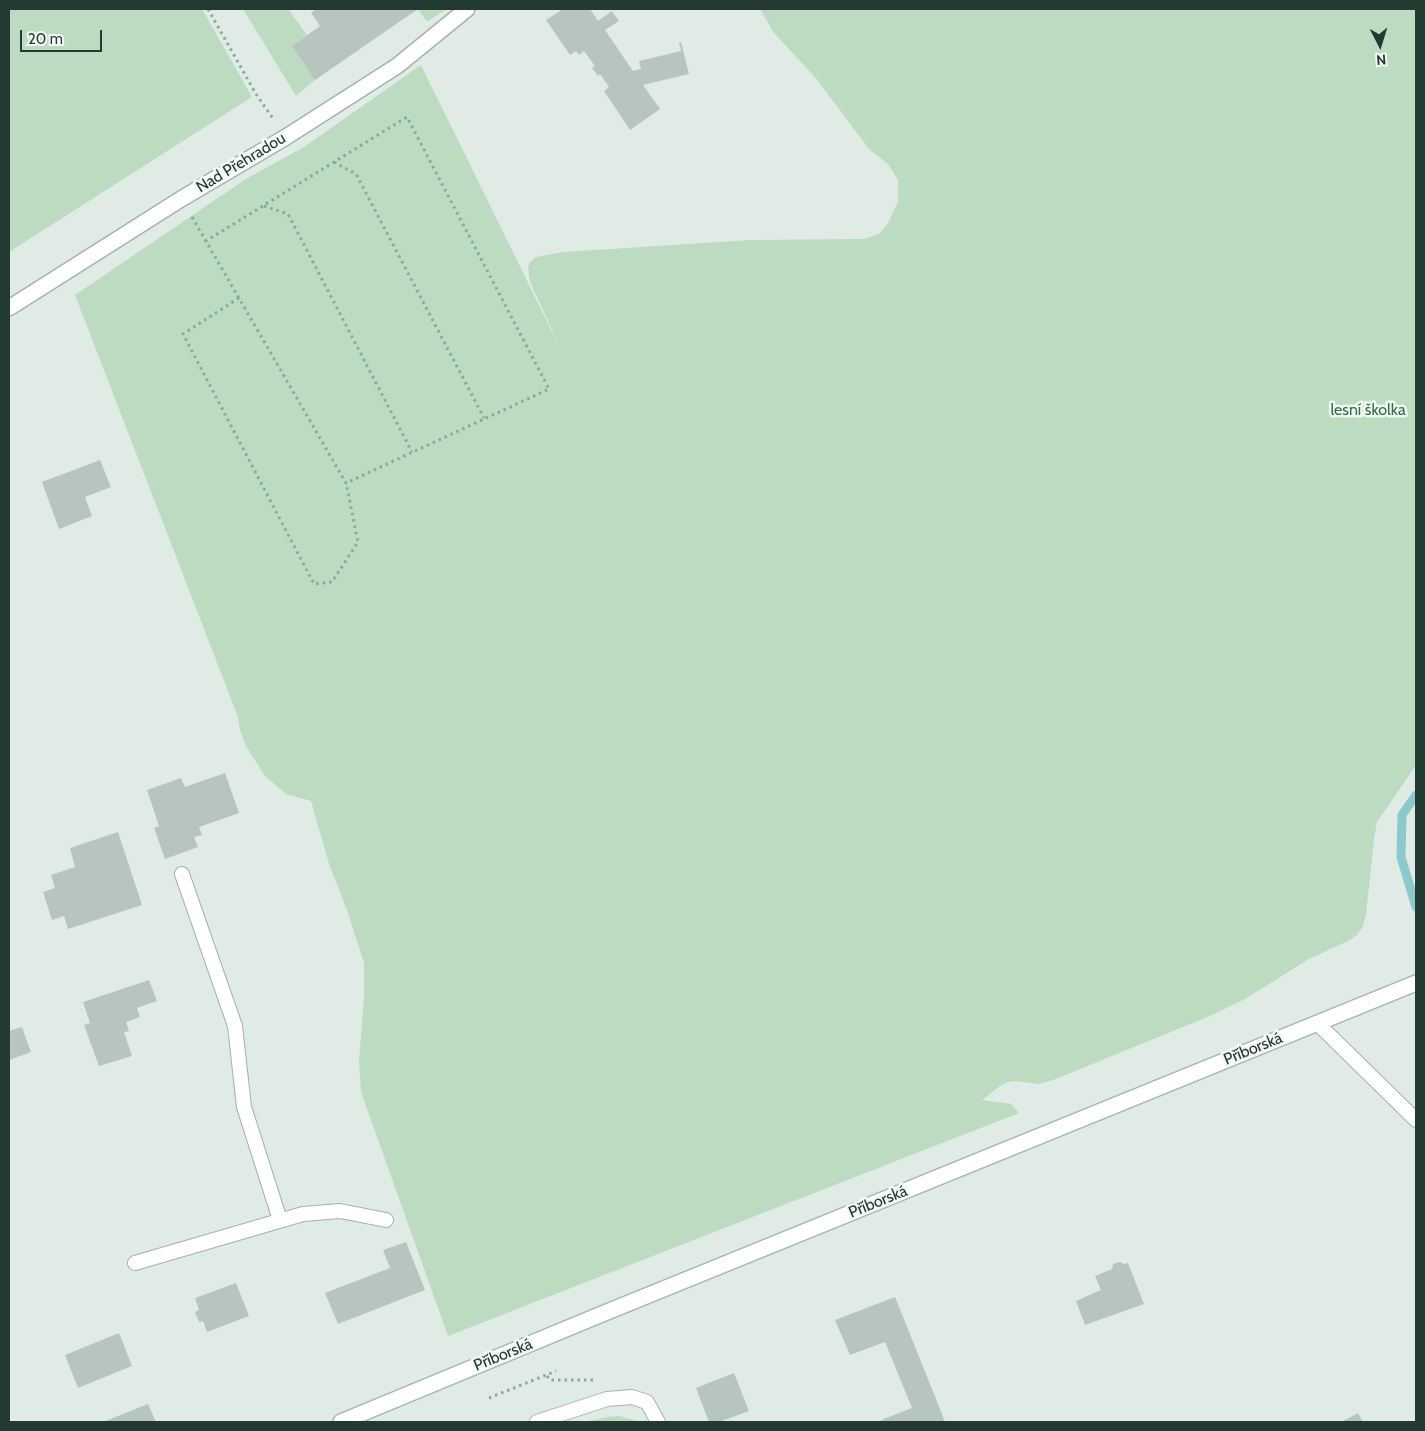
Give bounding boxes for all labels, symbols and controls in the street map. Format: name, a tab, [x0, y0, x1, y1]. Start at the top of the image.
scale bar	[22, 20, 105, 52]
north arrow	[1355, 20, 1405, 70]
text: 20 m	[28, 30, 63, 48]
text: N	[1376, 51, 1387, 69]
street label: Nad Přehradou	[193, 129, 289, 197]
park label: lesní školka	[1330, 400, 1406, 420]
street label: Příborská	[1221, 1029, 1285, 1069]
street label: Příborská	[846, 1182, 910, 1222]
street label: Příborská	[471, 1335, 535, 1375]

